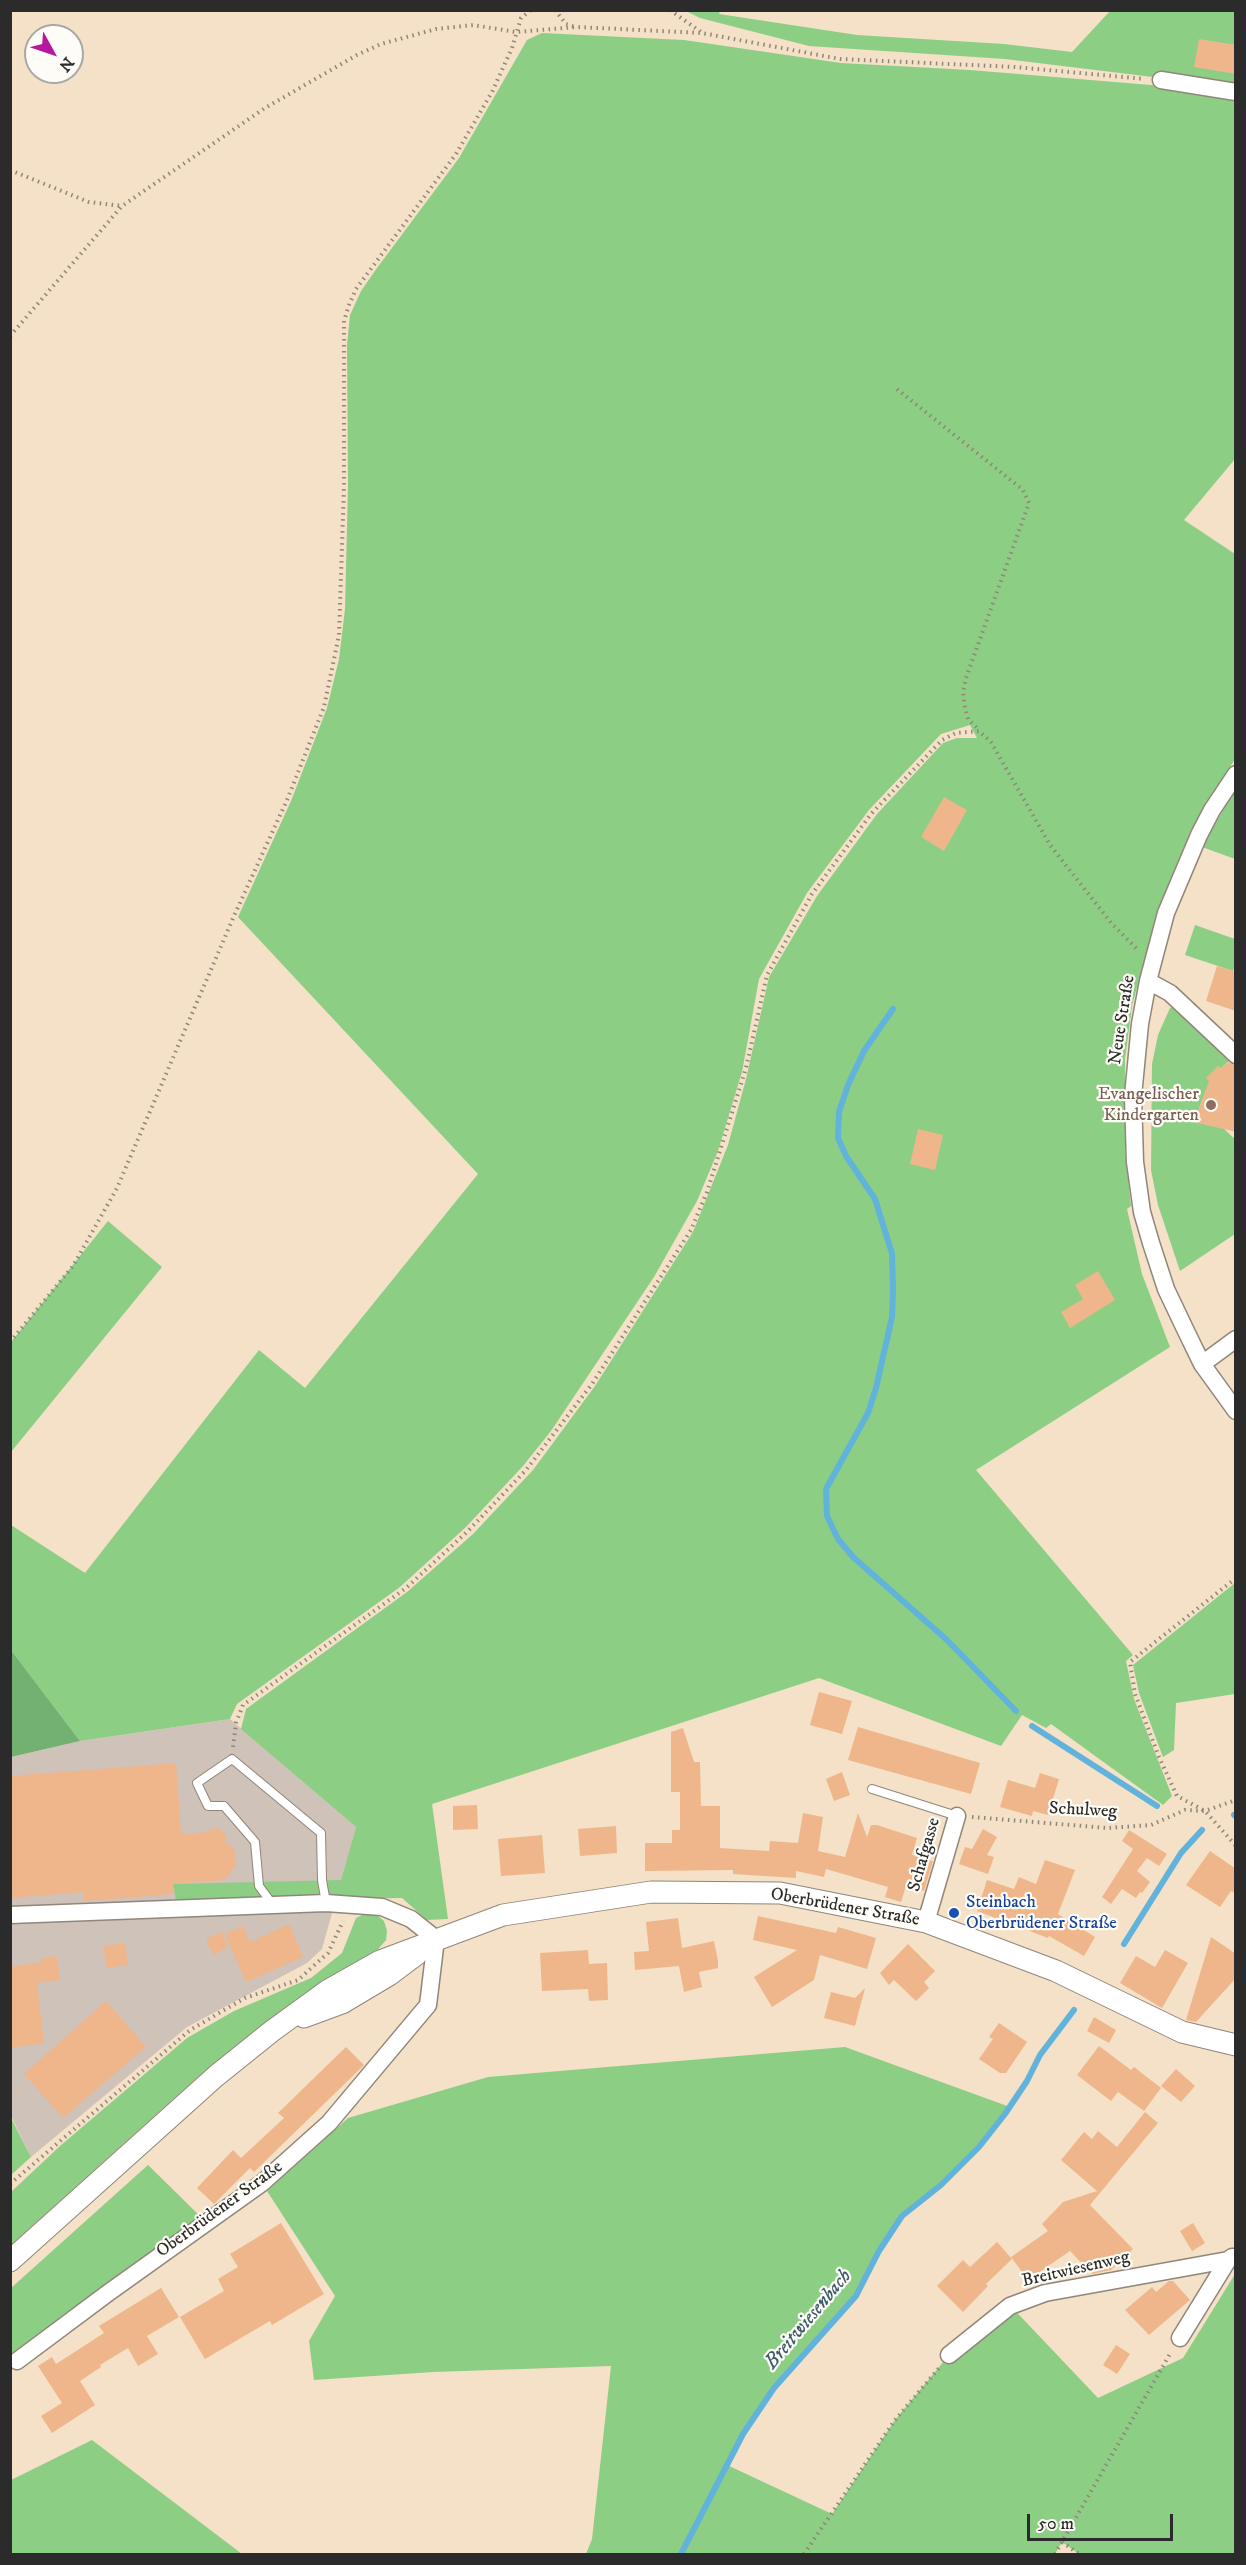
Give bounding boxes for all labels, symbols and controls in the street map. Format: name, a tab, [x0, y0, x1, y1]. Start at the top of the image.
north arrow	[24, 24, 84, 84]
text: N	[54, 53, 78, 76]
street label: Neue Straße	[1105, 974, 1141, 1066]
place label: Evangelischer Kindergarten	[1098, 1084, 1199, 1126]
marker: Evangelischer Kindergarten	[1204, 1098, 1218, 1112]
street label: Schulweg	[1048, 1798, 1118, 1824]
street label: Schafgasse	[904, 1816, 946, 1894]
street label: Oberbrüdener Straße	[769, 1884, 921, 1932]
place label: Steinbach Oberbrüdener Straße	[966, 1892, 1117, 1934]
marker: Steinbach Oberbrüdener Straße	[947, 1906, 961, 1920]
street label: Oberbrüdener Straße	[153, 2157, 287, 2263]
street label: Breitwiesenweg	[1020, 2247, 1132, 2293]
water label: Breitwiesenbach	[760, 2265, 858, 2375]
scale bar	[1030, 2502, 1176, 2540]
text: 50 m	[1038, 2513, 1074, 2535]

